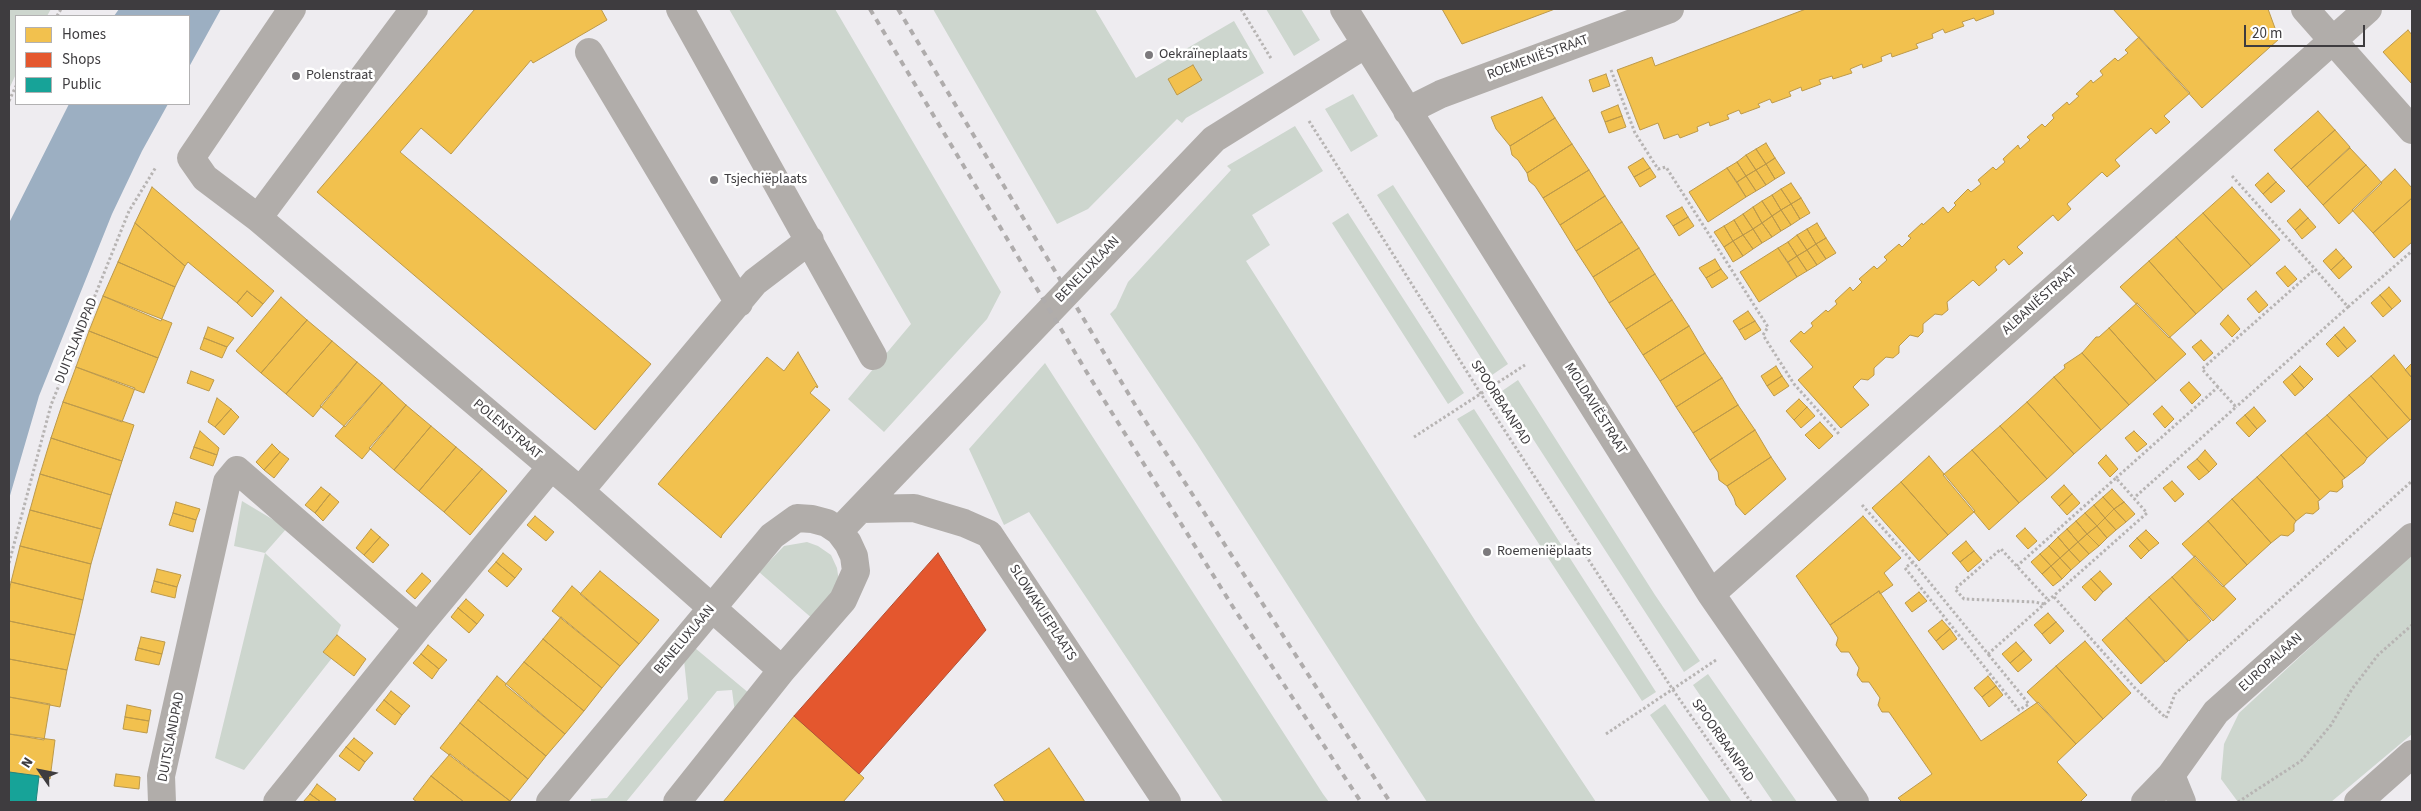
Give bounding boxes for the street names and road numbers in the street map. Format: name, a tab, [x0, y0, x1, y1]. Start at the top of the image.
street label: ROEMENIËSTRAAT	[1485, 32, 1591, 84]
street label: BENELUXLAAN	[1052, 233, 1124, 307]
street label: ALBANIËSTRAAT	[1999, 263, 2081, 339]
street label: DUITSLANDPAD	[52, 296, 102, 386]
street label: SPOORBAANPAD	[1466, 357, 1534, 449]
street label: MOLDAVIËSTRAAT	[1560, 360, 1630, 458]
street label: POLENSTRAAT	[469, 396, 545, 464]
street label: SLOWAKIJEPLAATS	[1005, 562, 1079, 664]
street label: BENELUXLAAN	[651, 602, 719, 678]
street label: EUROPALAAN	[2236, 630, 2306, 696]
street label: DUITSLANDPAD	[155, 691, 189, 783]
street label: SPOORBAANPAD	[1687, 696, 1757, 786]

